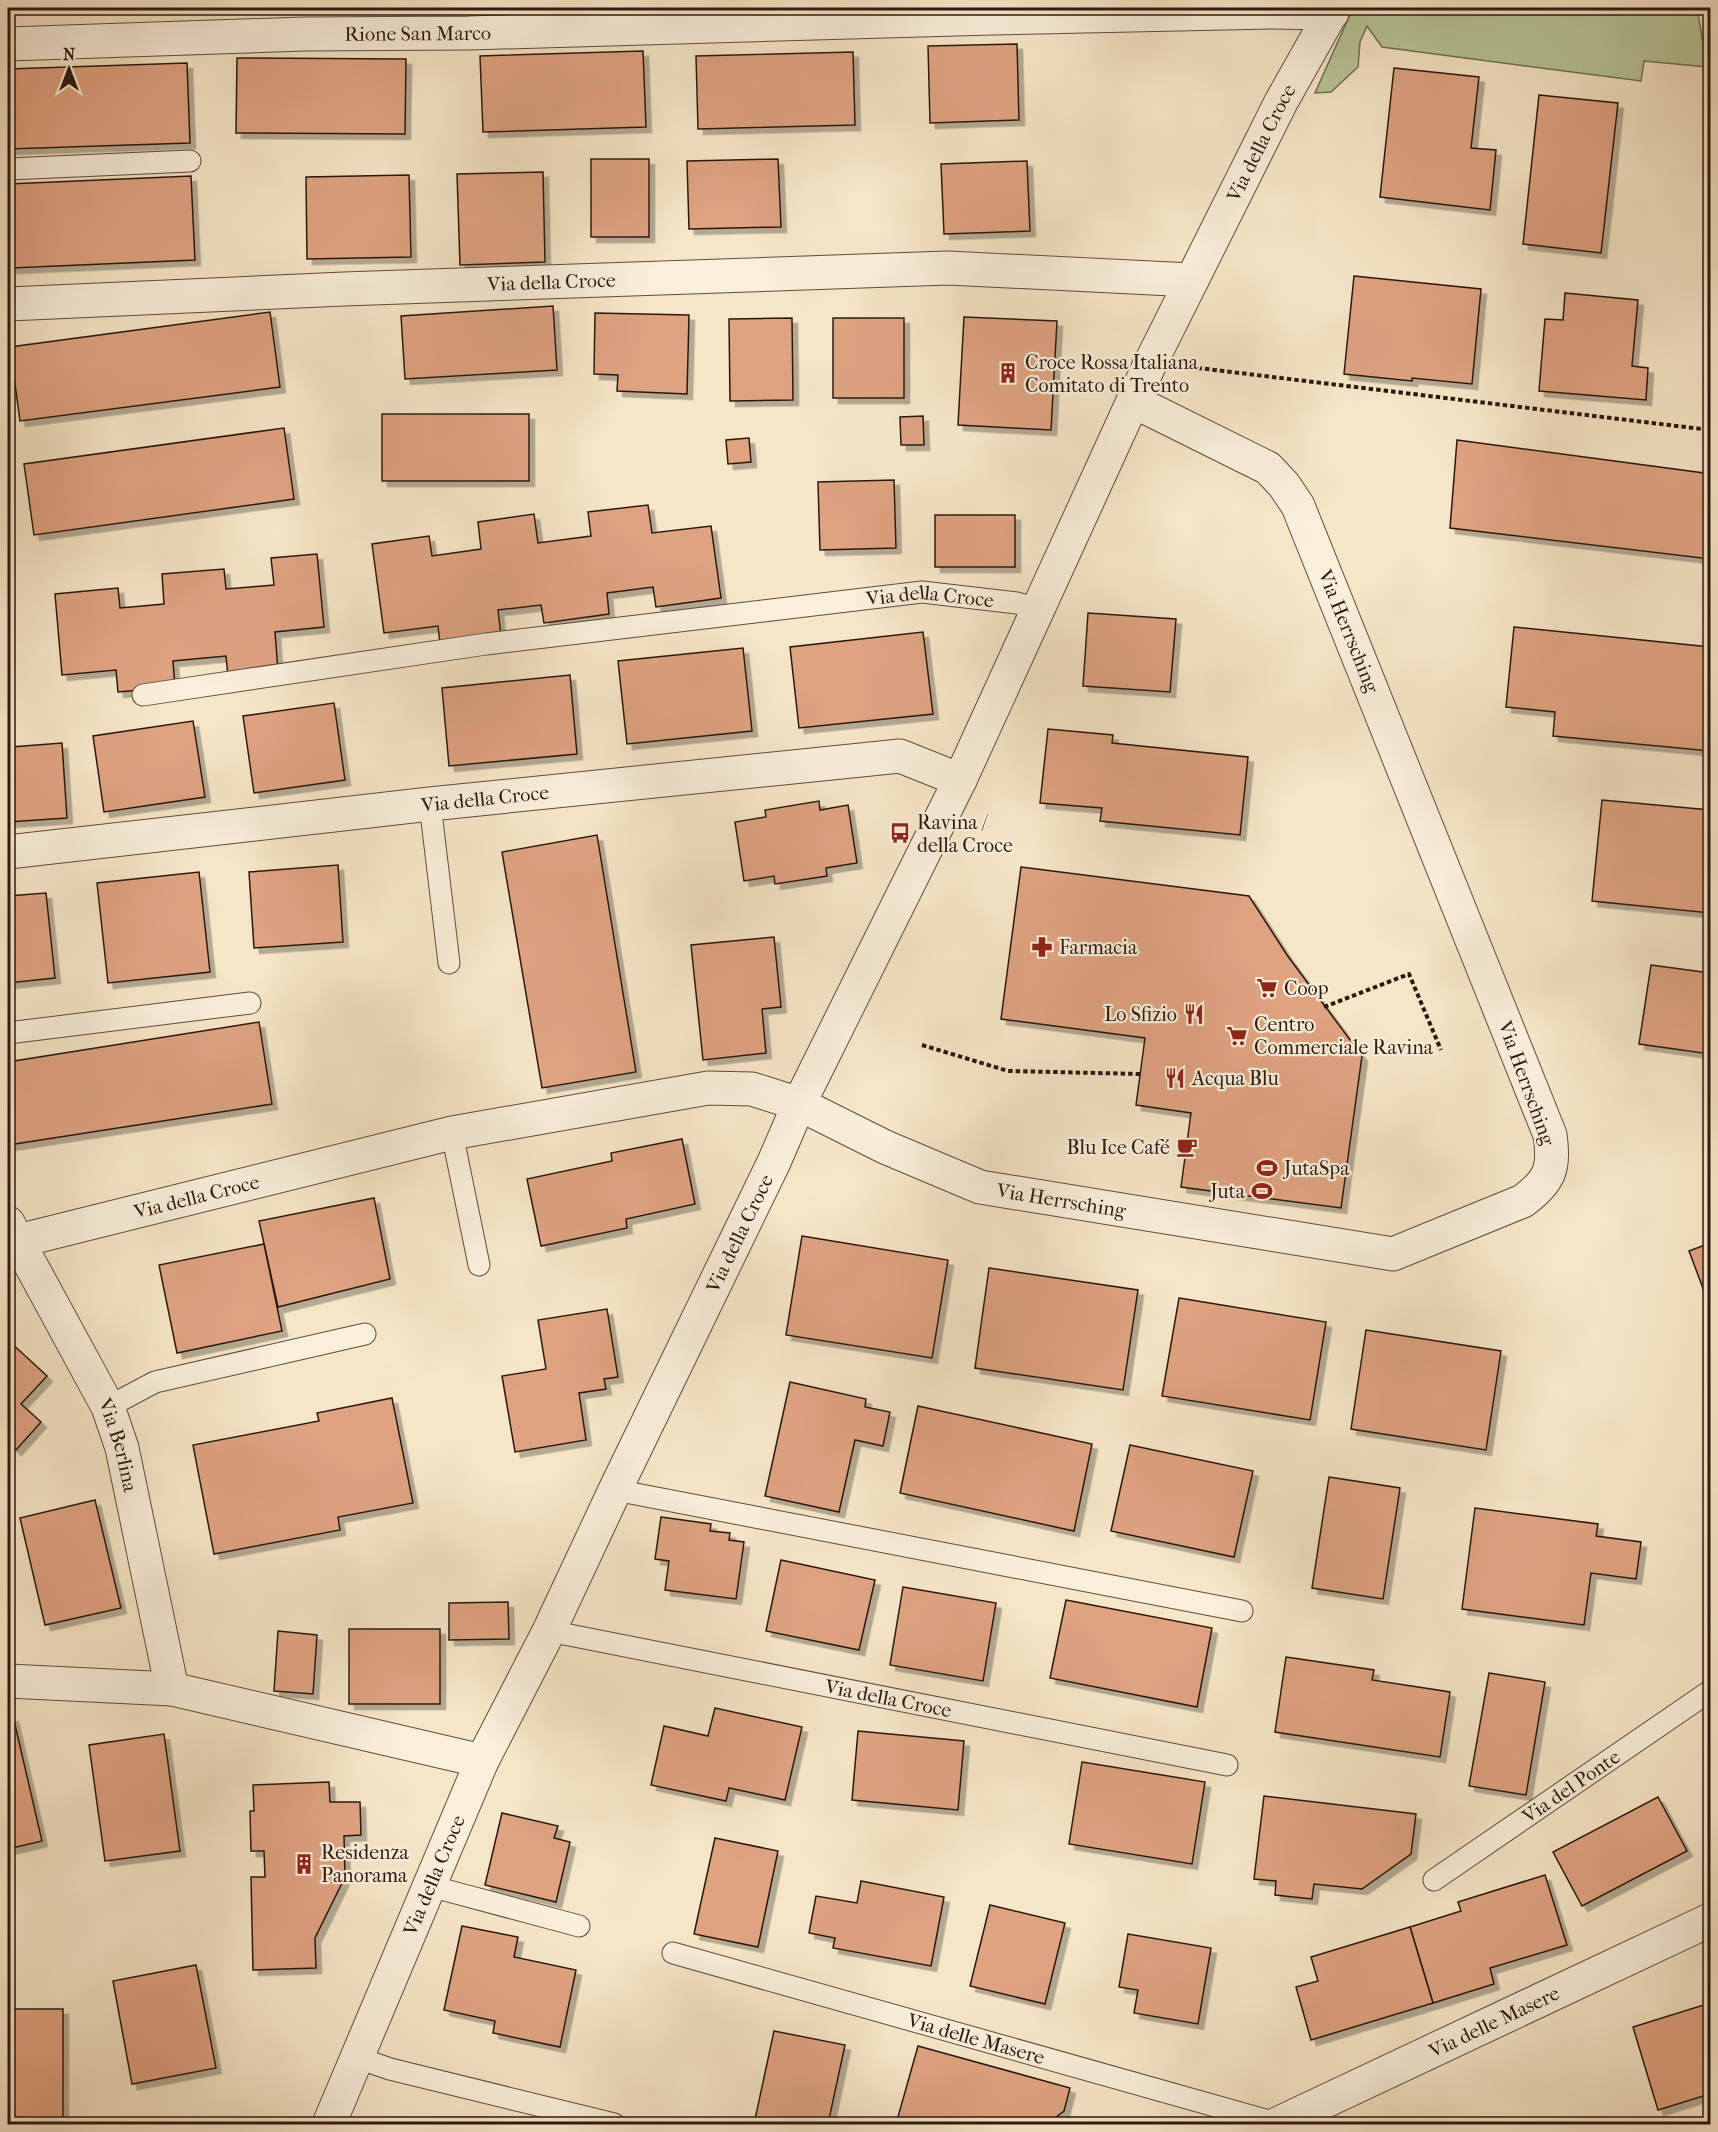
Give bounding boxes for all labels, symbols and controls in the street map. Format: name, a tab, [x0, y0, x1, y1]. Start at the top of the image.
street label: Rione San Marco	[345, 21, 491, 46]
north arrow	[39, 39, 99, 99]
text: N	[63, 45, 76, 64]
street label: Via della Croce	[1222, 80, 1301, 206]
street label: Via della Croce	[486, 269, 616, 296]
place label: Croce Rossa Italiana Comitato di Trento	[1025, 351, 1199, 397]
building icon: Croce Rossa Italiana Comitato di Trento	[996, 361, 1020, 385]
street label: Via Herrsching	[1313, 565, 1384, 696]
street label: Via della Croce	[864, 581, 995, 612]
street label: Via della Croce	[419, 781, 550, 817]
place label: Ravina / della Croce	[917, 811, 1013, 857]
bus stop icon: Ravina / della Croce	[888, 821, 912, 845]
pharmacy icon: Farmacia	[1030, 935, 1054, 959]
place label: Farmacia	[1059, 936, 1138, 959]
supermarket icon: Coop	[1255, 976, 1279, 1000]
place label: Coop	[1284, 977, 1329, 1000]
restaurant icon: Lo Sfizio	[1182, 1002, 1206, 1026]
place label: Lo Sfizio	[1104, 1003, 1177, 1026]
place label: Centro Commerciale Ravina	[1254, 1013, 1434, 1059]
street label: Via Herrsching	[1493, 1017, 1560, 1149]
supermarket icon: Centro Commerciale Ravina	[1225, 1024, 1249, 1048]
restaurant icon: Acqua Blu	[1163, 1066, 1187, 1090]
place label: Acqua Blu	[1191, 1067, 1279, 1090]
cafe icon: Blu Ice Café	[1175, 1135, 1199, 1159]
place label: Blu Ice Café	[1067, 1136, 1170, 1159]
sports icon: JutaSpa	[1255, 1156, 1279, 1180]
place label: JutaSpa	[1282, 1157, 1350, 1180]
street label: Via della Croce	[131, 1170, 262, 1224]
street label: Via della Croce	[701, 1171, 778, 1297]
street label: Via Herrsching	[994, 1179, 1128, 1223]
sports icon: Juta	[1250, 1179, 1274, 1203]
place label: Juta	[1208, 1180, 1246, 1203]
street label: Via Berlina	[93, 1393, 142, 1495]
street label: Via della Croce	[822, 1675, 954, 1722]
street label: Via del Ponte	[1517, 1745, 1625, 1829]
street label: Via della Croce	[398, 1812, 470, 1940]
place label: Residenza Panorama	[321, 1841, 410, 1887]
building icon: Residenza Panorama	[292, 1852, 316, 1876]
street label: Via delle Masere	[1425, 1982, 1563, 2063]
street label: Via delle Masere	[904, 2008, 1047, 2069]

